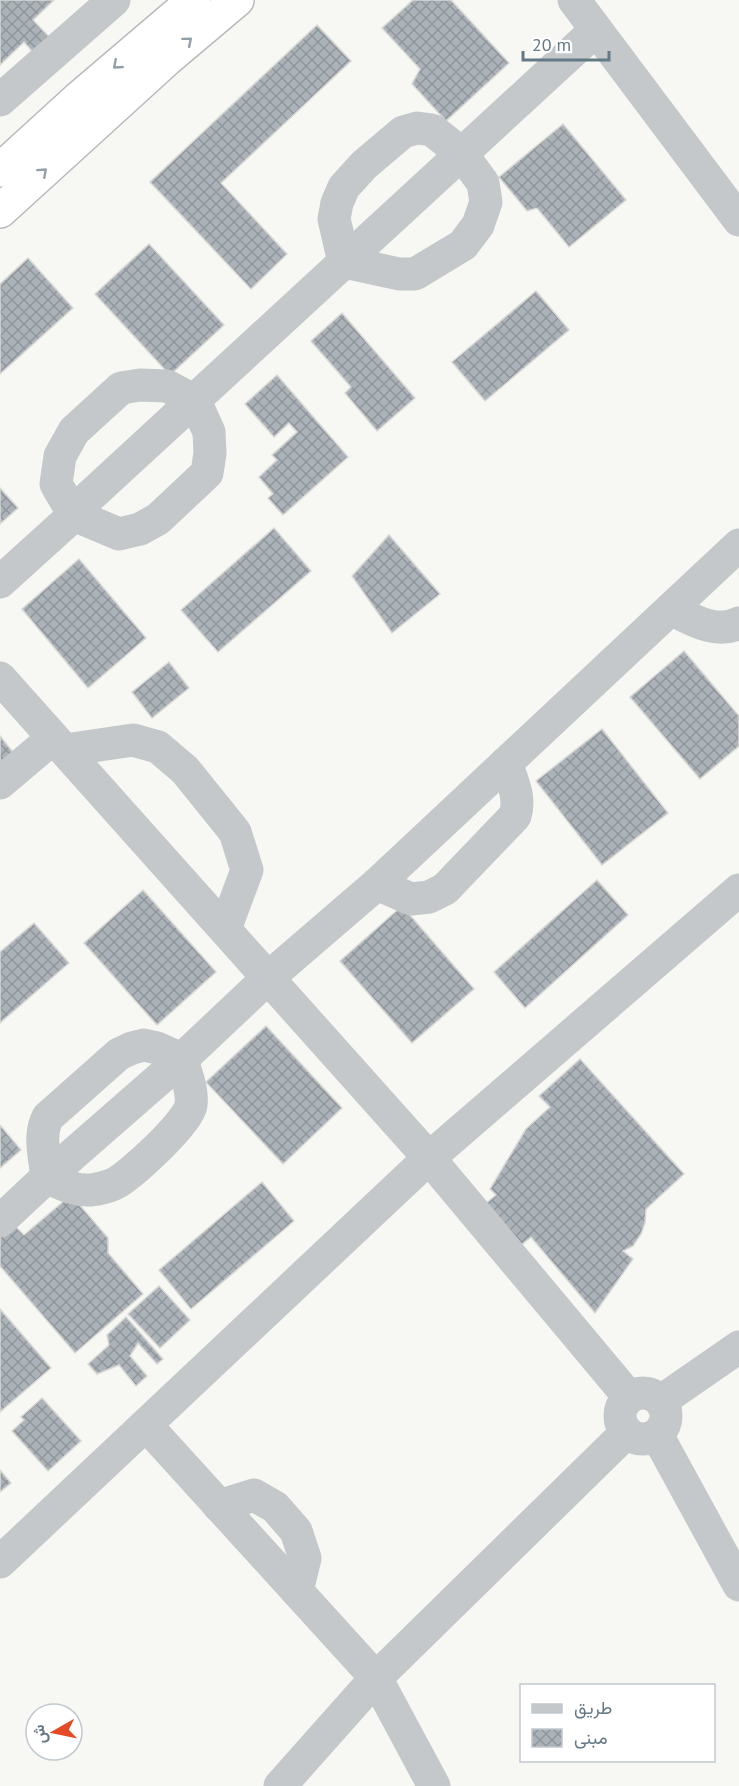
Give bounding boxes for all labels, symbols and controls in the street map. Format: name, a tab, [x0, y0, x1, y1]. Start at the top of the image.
scale bar	[523, 24, 608, 62]
text: 20 m	[532, 33, 571, 56]
one-way arrow	[181, 37, 192, 48]
one-way arrow	[114, 58, 124, 69]
one-way arrow	[37, 168, 47, 179]
legend	[520, 1684, 715, 1762]
text: طريق	[574, 1696, 612, 1719]
north arrow	[24, 1702, 84, 1762]
text: ش	[28, 1723, 51, 1745]
text: مبنى	[574, 1726, 608, 1749]

